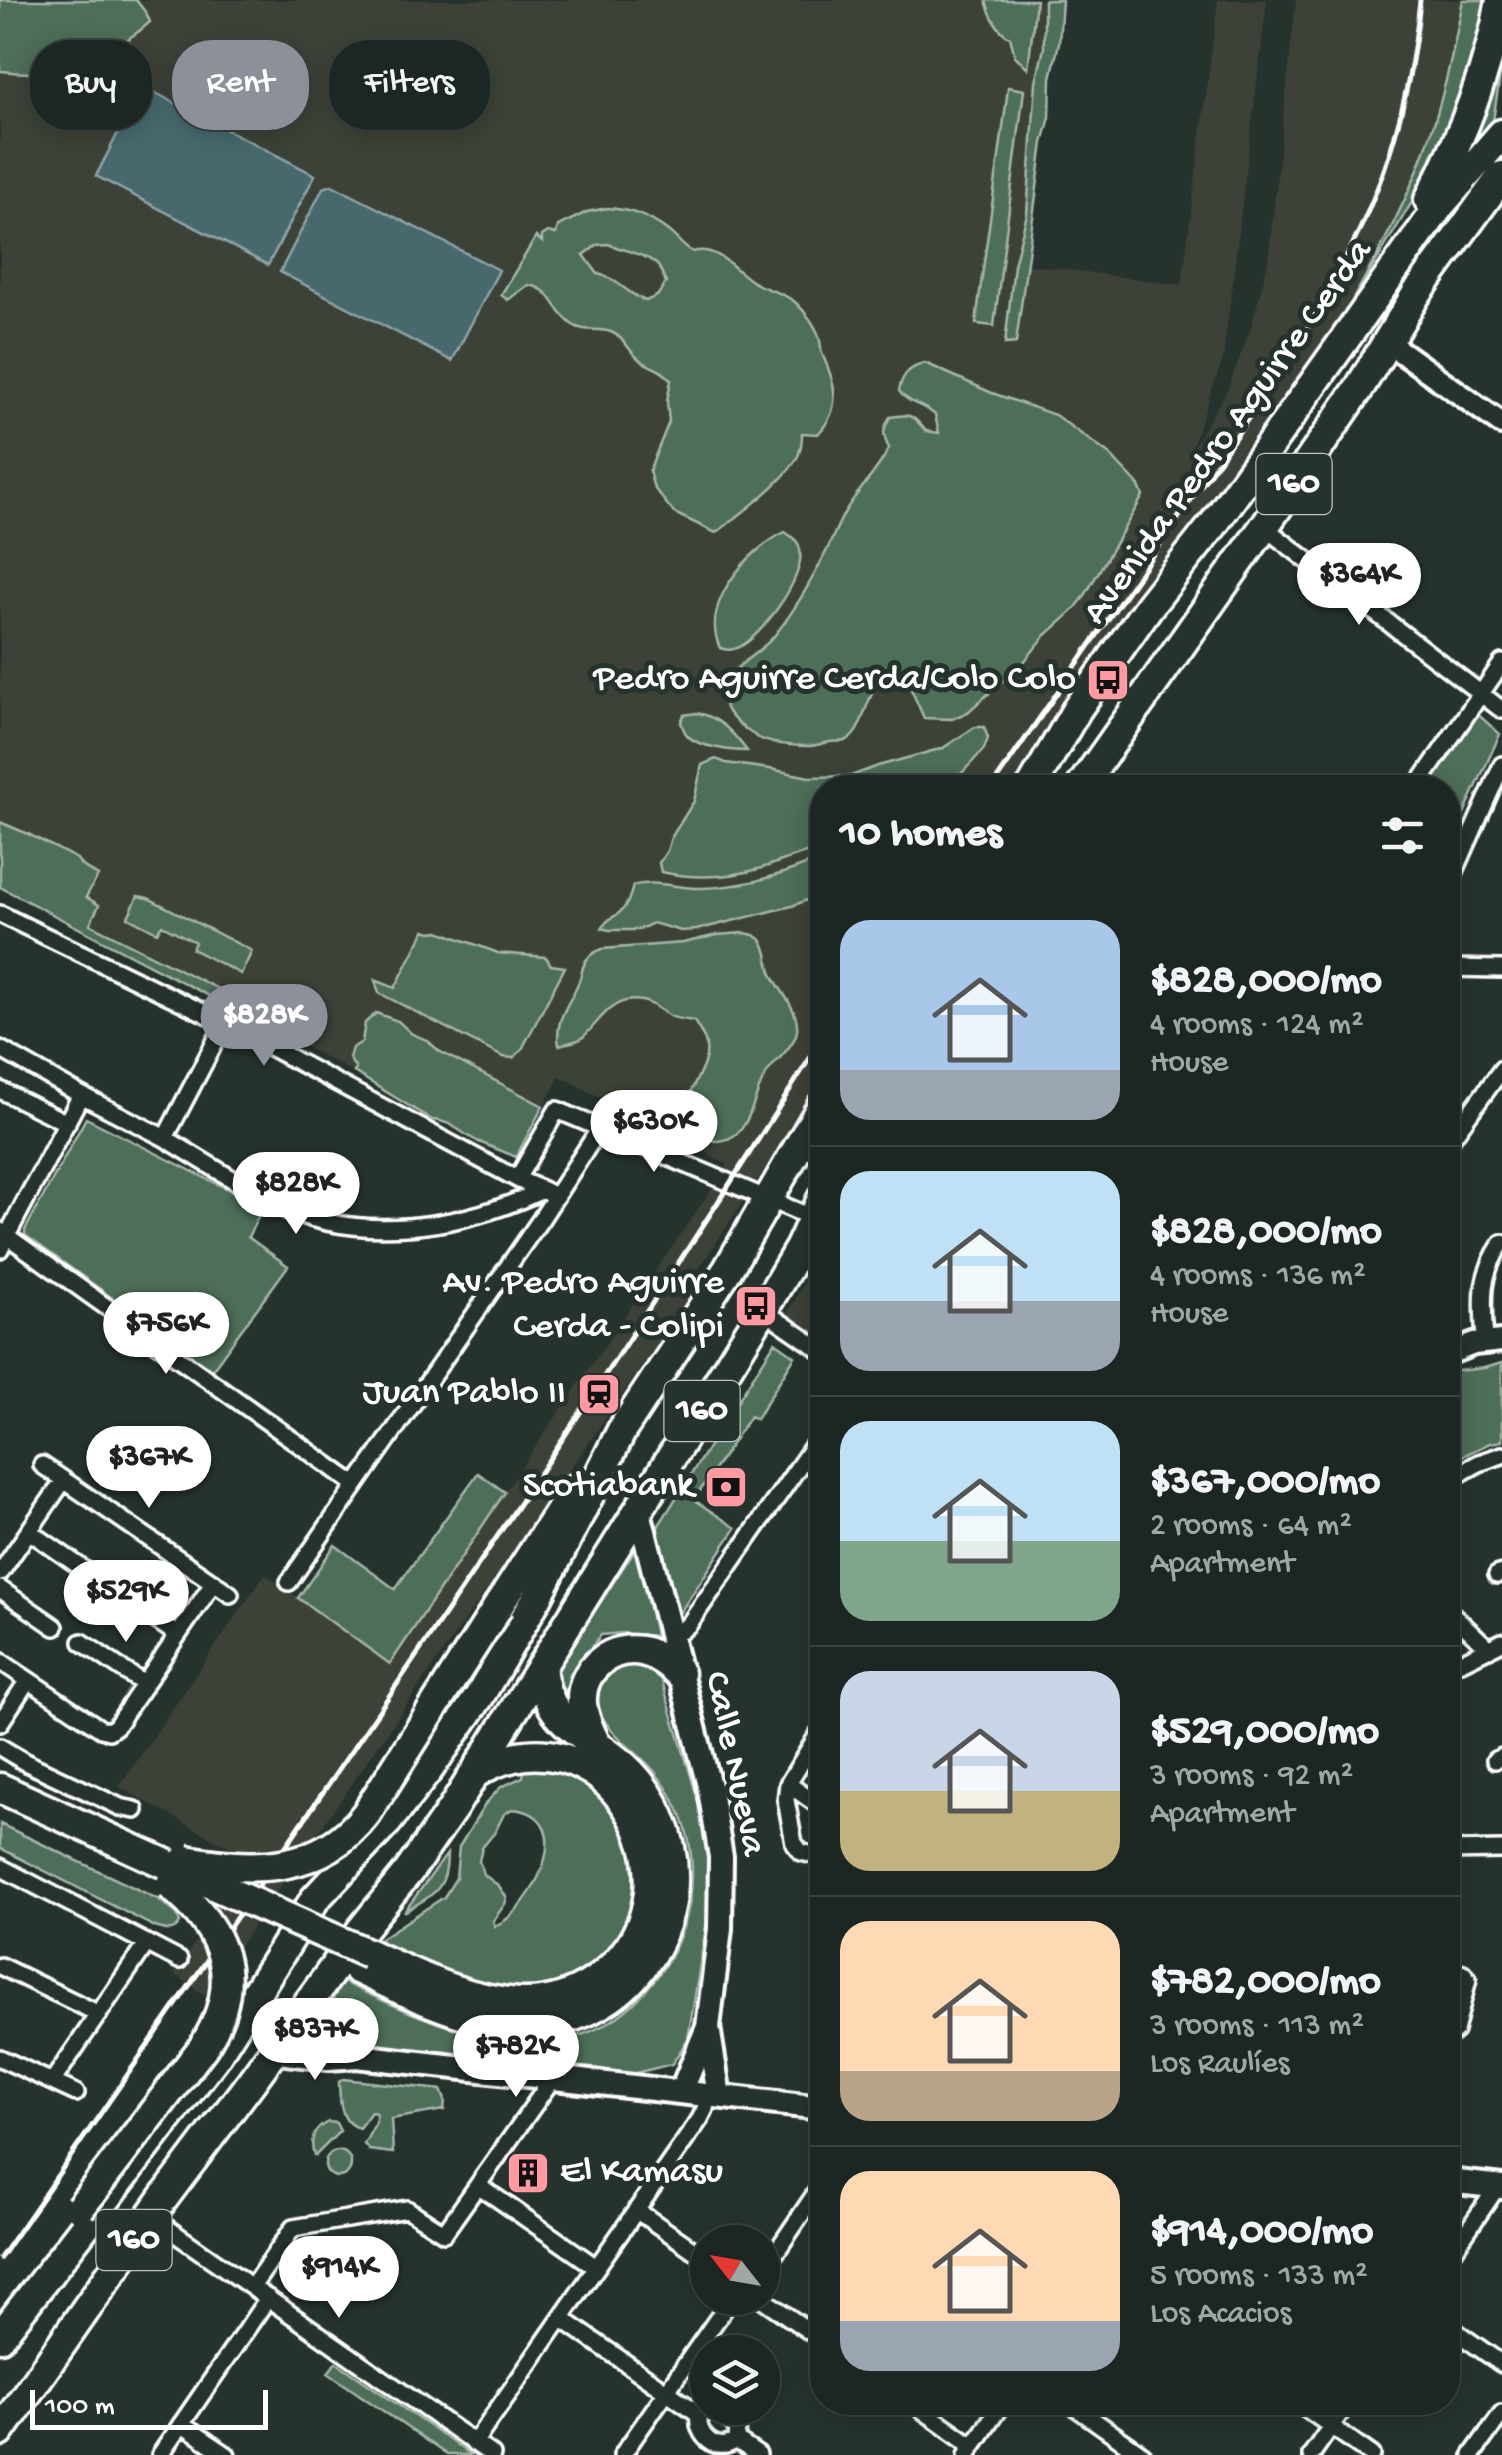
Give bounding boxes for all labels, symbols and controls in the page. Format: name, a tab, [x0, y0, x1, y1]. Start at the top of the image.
chip: Buy	[30, 40, 152, 130]
chip: Rent	[172, 40, 309, 130]
chip: Filters	[329, 40, 490, 130]
street label: Avenida Pedro Aguirre Cerda	[1075, 230, 1385, 634]
road number: 160	[1256, 454, 1332, 514]
pin: $364K	[1289, 543, 1429, 628]
text: $364K	[1319, 556, 1399, 594]
bus stop icon: Pedro Aguirre Cerda/Colo Colo	[1085, 657, 1131, 703]
place label: Pedro Aguirre Cerda/Colo Colo	[592, 658, 1076, 702]
icon: filters	[1375, 808, 1430, 863]
text: 10 homes	[840, 811, 1002, 860]
text: $828,000/mo	[1150, 958, 1382, 1007]
icon: home	[920, 960, 1040, 1080]
pin: $828K	[194, 984, 334, 1069]
text: $828K	[223, 997, 305, 1035]
text: 4 rooms · 124 m²	[1150, 1007, 1364, 1045]
text: House	[1150, 1045, 1228, 1083]
pin: $630K	[584, 1090, 724, 1175]
text: $630K	[613, 1103, 696, 1141]
pin: $828K	[226, 1152, 366, 1237]
text: $828K	[255, 1165, 337, 1203]
text: $828,000/mo	[1150, 1209, 1382, 1258]
icon: home	[920, 1211, 1040, 1331]
text: 4 rooms · 136 m²	[1150, 1258, 1366, 1296]
place label: Av. Pedro Aguirre Cerda - Colipi	[442, 1262, 724, 1350]
bus stop icon: Av. Pedro Aguirre Cerda - Colipi	[733, 1283, 779, 1329]
pin: $756K	[96, 1292, 236, 1377]
text: House	[1150, 1296, 1228, 1334]
text: $756K	[125, 1305, 207, 1343]
station icon: Juan Pablo II	[576, 1371, 622, 1417]
place label: Juan Pablo II	[362, 1372, 566, 1416]
road number: 160	[664, 1381, 740, 1441]
pin: $367K	[79, 1426, 219, 1511]
text: $367K	[108, 1439, 190, 1477]
text: $367,000/mo	[1150, 1459, 1380, 1508]
icon: home	[920, 1461, 1040, 1581]
bank icon: Scotiabank	[703, 1464, 749, 1510]
place label: Scotiabank	[523, 1465, 697, 1509]
text: 2 rooms · 64 m²	[1150, 1508, 1352, 1546]
text: Apartment	[1150, 1546, 1294, 1584]
pin: $529K	[56, 1560, 196, 1645]
text: $529K	[86, 1573, 166, 1611]
street label: Calle Nueva	[692, 1668, 774, 1862]
text: $529,000/mo	[1150, 1709, 1379, 1758]
icon: home	[920, 1711, 1040, 1831]
text: 3 rooms · 92 m²	[1150, 1758, 1353, 1796]
text: Apartment	[1150, 1796, 1294, 1834]
text: $782,000/mo	[1150, 1959, 1381, 2008]
icon: home	[920, 1961, 1040, 2081]
pin: $837K	[245, 1998, 385, 2083]
text: 3 rooms · 113 m²	[1150, 2008, 1364, 2046]
text: $837K	[274, 2011, 356, 2049]
pin: $782K	[446, 2015, 586, 2100]
text: $782K	[475, 2028, 557, 2066]
text: Los Raulíes	[1150, 2046, 1290, 2084]
building icon: El Kamasu	[505, 2150, 551, 2196]
place label: El Kamasu	[560, 2151, 723, 2195]
text: $914,000/mo	[1150, 2209, 1373, 2258]
road number: 160	[96, 2210, 172, 2270]
icon: home	[920, 2211, 1040, 2331]
north arrow	[690, 2225, 780, 2315]
map controls	[690, 2225, 780, 2425]
pin: $914K	[269, 2236, 409, 2321]
text: $914K	[301, 2249, 377, 2287]
text: 5 rooms · 133 m²	[1150, 2258, 1368, 2296]
text: Los Acacios	[1150, 2296, 1291, 2334]
button: layers	[690, 2335, 780, 2425]
scale bar	[30, 2385, 268, 2430]
text: 100 m	[45, 2391, 115, 2424]

